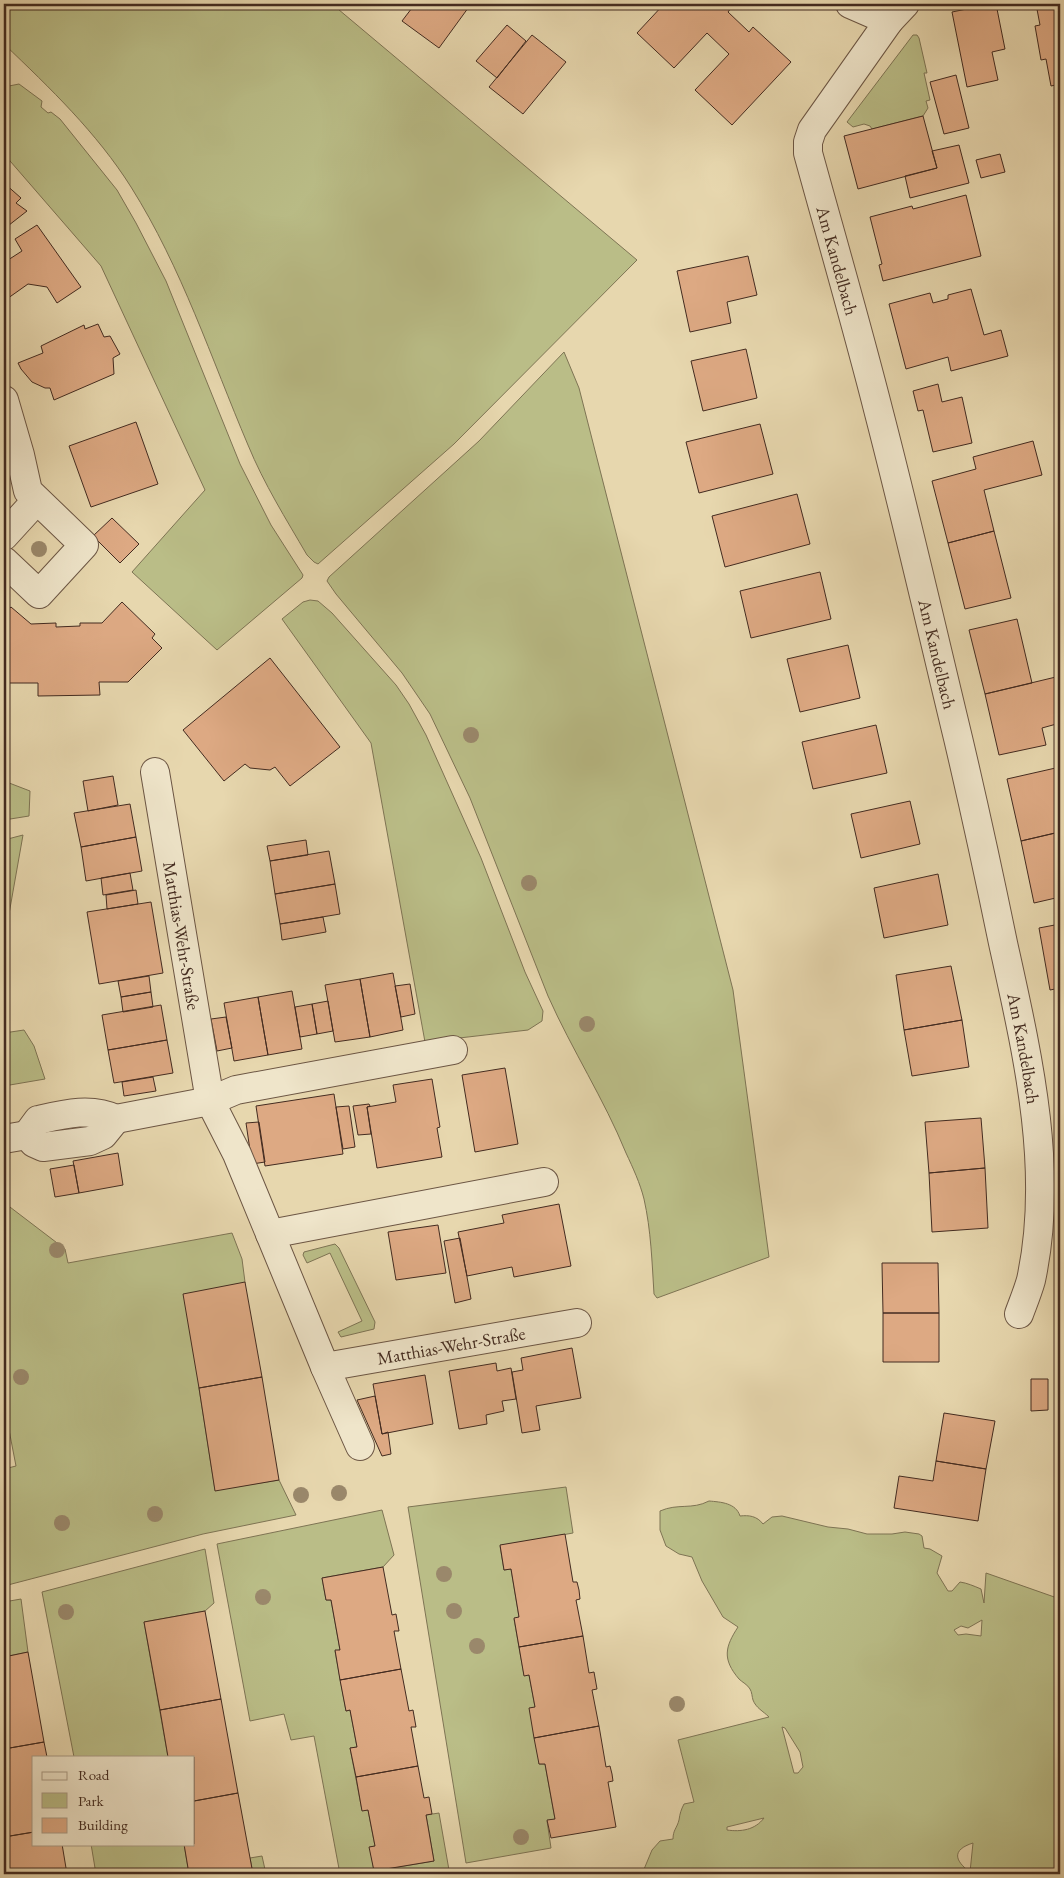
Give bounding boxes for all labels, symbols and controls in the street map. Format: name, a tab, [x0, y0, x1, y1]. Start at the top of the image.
street label: Am Kandelbach	[812, 202, 864, 318]
street label: Am Kandelbach	[914, 596, 962, 711]
street label: Matthias-Wehr-Straße	[159, 860, 206, 1012]
street label: Am Kandelbach	[1003, 990, 1046, 1105]
street label: Matthias-Wehr-Straße	[375, 1321, 527, 1369]
legend	[32, 1756, 195, 1846]
text: Road	[78, 1765, 110, 1784]
text: Park	[78, 1791, 105, 1810]
text: Building	[78, 1815, 128, 1834]

